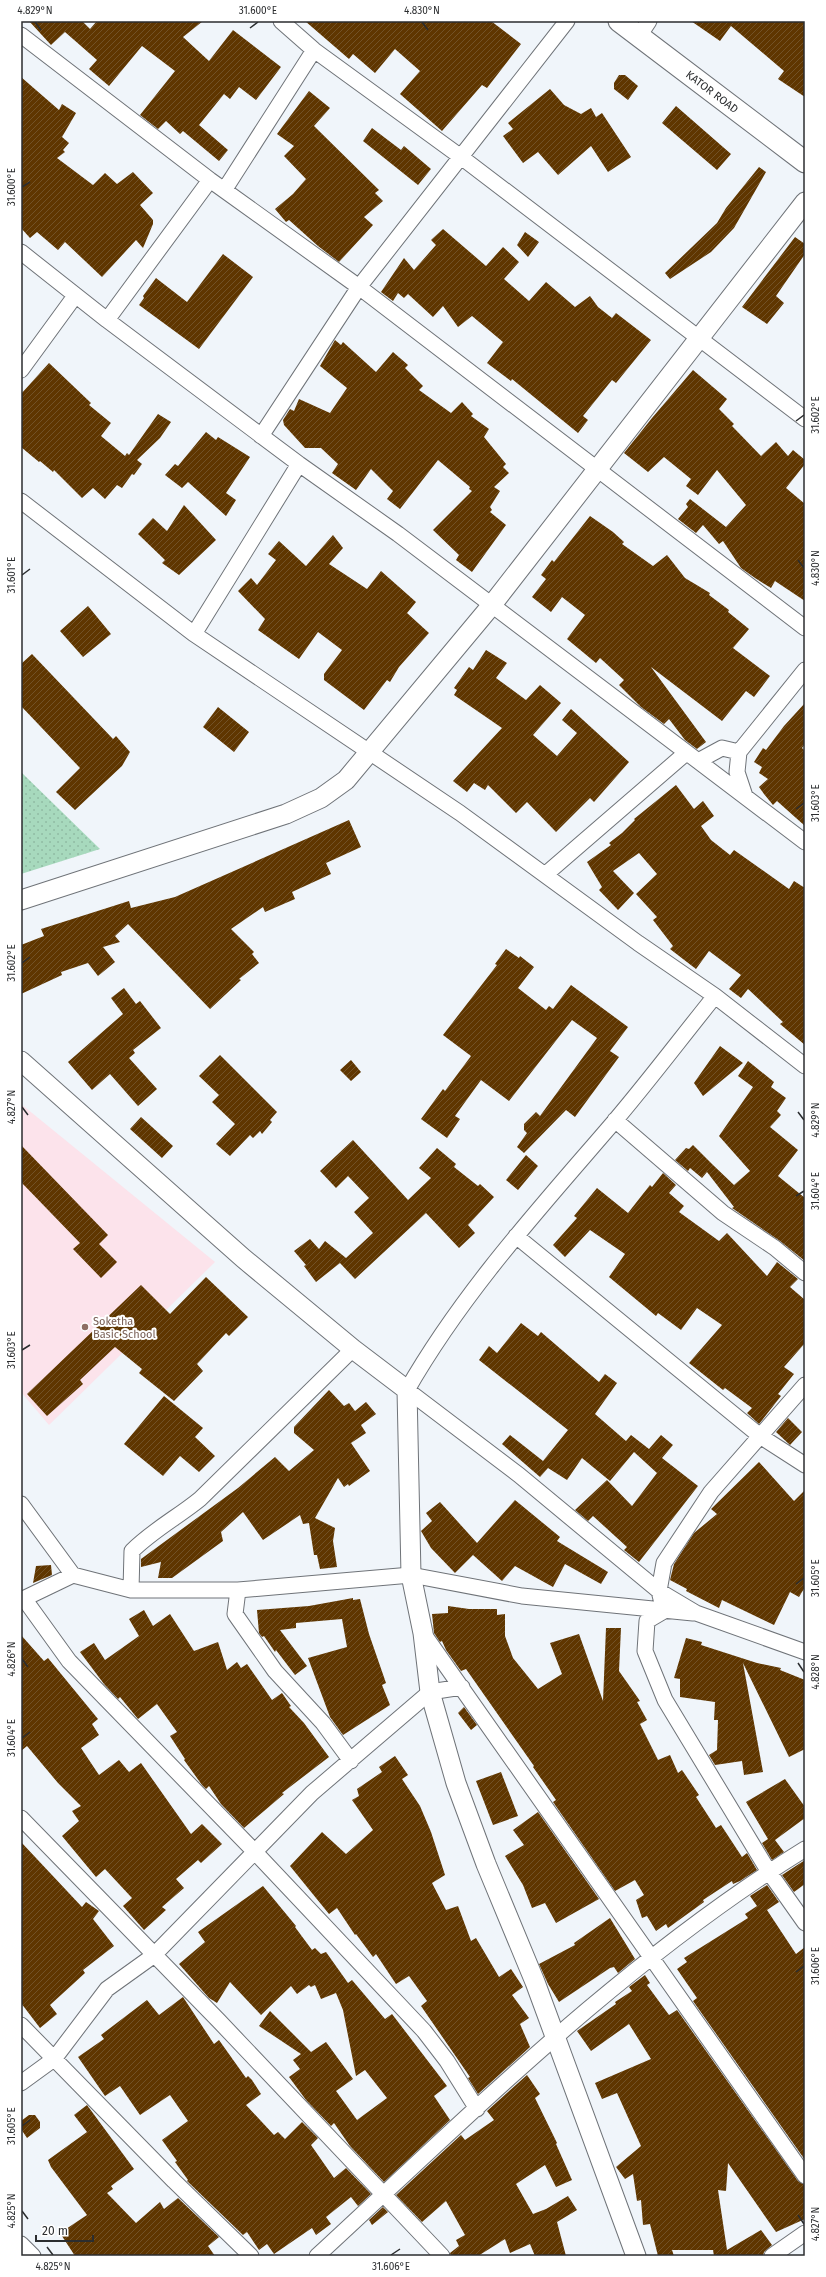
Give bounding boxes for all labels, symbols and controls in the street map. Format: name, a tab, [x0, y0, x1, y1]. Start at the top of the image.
text: 4.829°N	[17, 5, 53, 17]
text: 31.600°E	[239, 5, 277, 17]
text: 4.830°N	[404, 5, 440, 17]
street label: KATOR ROAD	[684, 68, 741, 116]
text: 31.600°E	[6, 168, 18, 206]
text: 31.602°E	[810, 396, 822, 434]
text: 4.830°N	[810, 550, 822, 586]
text: 31.601°E	[6, 557, 18, 593]
text: 31.603°E	[810, 784, 822, 822]
text: 31.602°E	[6, 944, 18, 982]
text: 4.827°N	[6, 1090, 18, 1124]
text: 4.829°N	[810, 1102, 822, 1138]
text: 31.604°E	[810, 1172, 822, 1210]
place label: Soketha Basic School	[93, 1315, 156, 1341]
marker: Soketha Basic School	[80, 1322, 90, 1332]
text: 31.603°E	[6, 1331, 18, 1369]
text: 31.605°E	[810, 1559, 822, 1597]
text: 4.826°N	[6, 1641, 18, 1677]
text: 4.828°N	[810, 1654, 822, 1690]
text: 31.604°E	[6, 1719, 18, 1757]
text: 31.606°E	[810, 1947, 822, 1985]
text: 31.605°E	[6, 2107, 18, 2145]
text: 4.825°N	[6, 2193, 18, 2229]
text: 4.827°N	[810, 2207, 822, 2241]
scale bar	[36, 2217, 93, 2243]
text: 20 m	[42, 2224, 68, 2238]
text: 4.825°N	[35, 2261, 71, 2273]
text: 31.606°E	[372, 2261, 410, 2273]

